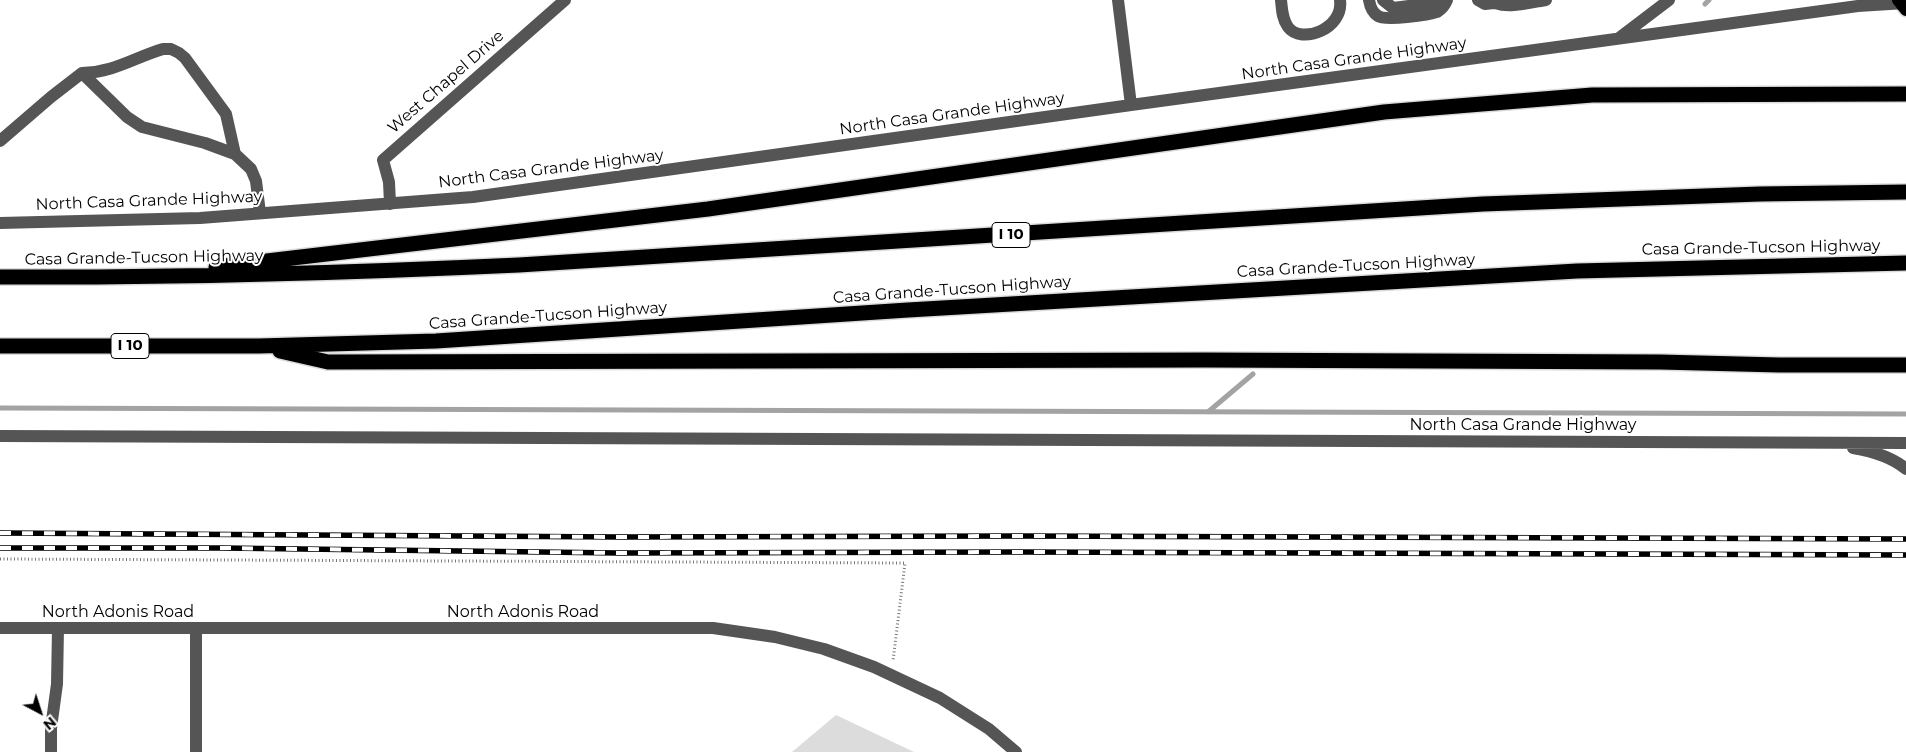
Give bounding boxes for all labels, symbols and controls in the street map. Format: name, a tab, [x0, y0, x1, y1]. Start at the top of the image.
street label: West Chapel Drive	[384, 26, 508, 138]
street label: North Casa Grande Highway	[1240, 34, 1468, 84]
street label: North Casa Grande Highway	[838, 89, 1066, 139]
street label: North Casa Grande Highway	[437, 146, 665, 192]
street label: North Casa Grande Highway	[35, 187, 263, 215]
road number: I 10	[992, 222, 1030, 248]
street label: Casa Grande-Tucson Highway	[1641, 236, 1881, 260]
street label: Casa Grande-Tucson Highway	[24, 246, 264, 270]
street label: Casa Grande-Tucson Highway	[1236, 250, 1476, 282]
street label: Casa Grande-Tucson Highway	[832, 272, 1072, 308]
street label: Casa Grande-Tucson Highway	[428, 298, 668, 334]
road number: I 10	[111, 334, 149, 358]
street label: North Casa Grande Highway	[1410, 415, 1636, 435]
street label: North Adonis Road	[42, 602, 194, 622]
street label: North Adonis Road	[447, 602, 599, 622]
north arrow	[15, 687, 65, 737]
text: N	[40, 713, 60, 734]

